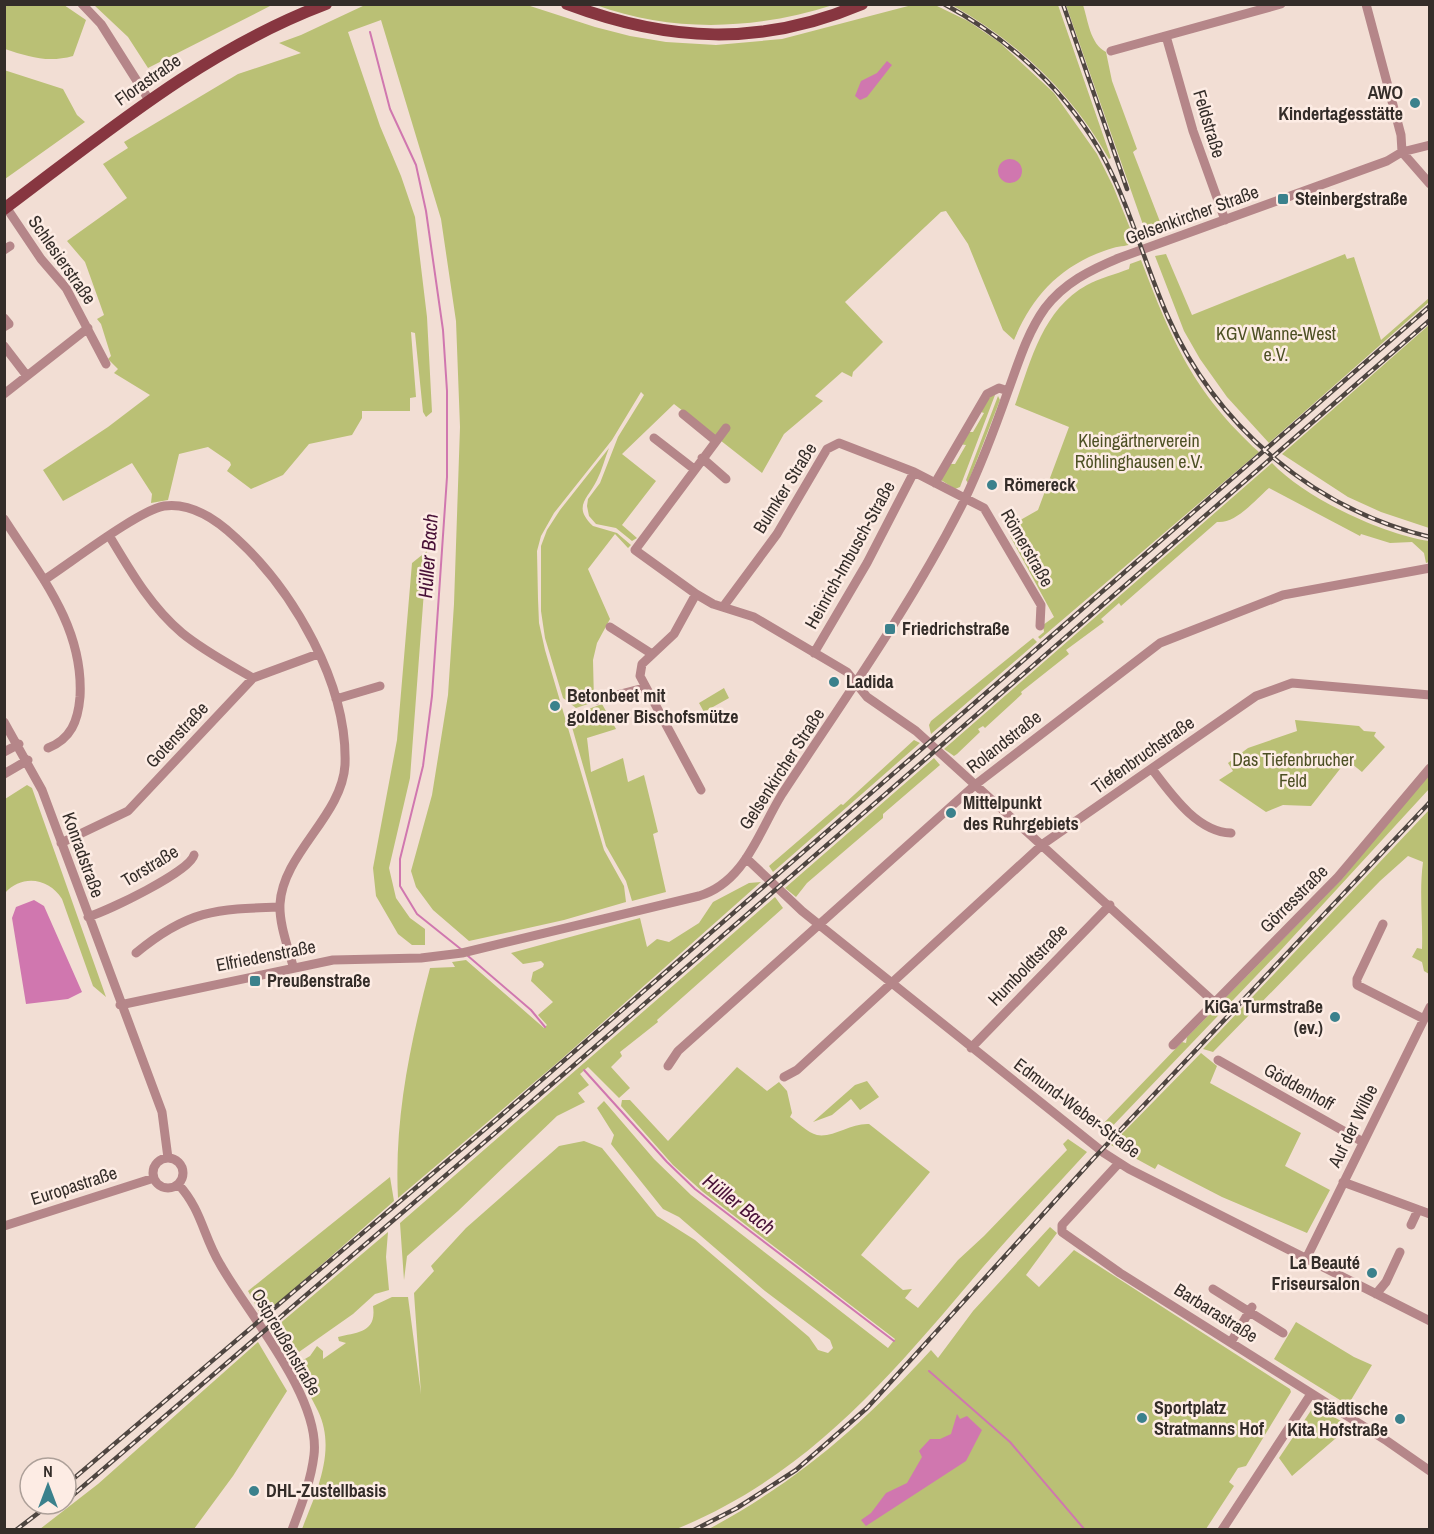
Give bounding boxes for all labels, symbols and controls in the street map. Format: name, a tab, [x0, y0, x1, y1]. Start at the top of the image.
street label: Florastraße	[110, 48, 186, 111]
place label: AWO Kindertagesstätte	[1278, 80, 1403, 126]
street label: Feldstraße	[1187, 87, 1232, 161]
marker: AWO Kindertagesstätte	[1408, 96, 1422, 110]
street label: Gelsenkircher Straße	[1122, 179, 1262, 250]
place label: Steinbergstraße	[1295, 186, 1407, 211]
marker: Steinbergstraße	[1276, 192, 1290, 206]
street label: Schlesierstraße	[23, 210, 102, 309]
park label: KGV Wanne-West e.V.	[1216, 321, 1336, 367]
park label: Kleingärtnerverein Röhlinghausen e.V.	[1075, 428, 1203, 474]
street label: Bulmker Straße	[747, 438, 822, 538]
place label: Römereck	[1004, 472, 1076, 497]
street label: Heinrich-Imbusch-Straße	[798, 476, 901, 633]
marker: Römereck	[985, 478, 999, 492]
street label: Römerstraße	[995, 504, 1060, 591]
water label: Hüller Bach	[411, 513, 444, 599]
place label: Friedrichstraße	[902, 616, 1009, 641]
marker: Friedrichstraße	[883, 622, 897, 636]
place label: Ladida	[846, 669, 894, 694]
marker: Ladida	[827, 675, 841, 689]
place label: Betonbeet mit goldener Bischofsmütze	[567, 683, 738, 729]
street label: Gotenstraße	[140, 696, 214, 773]
marker: Betonbeet mit goldener Bischofsmütze	[548, 699, 562, 713]
street label: Gelsenkircher Straße	[733, 703, 830, 834]
street label: Rolandstraße	[961, 704, 1046, 779]
street label: Tiefenbruchstraße	[1086, 710, 1199, 799]
park label: Das Tiefenbrucher Feld	[1232, 747, 1354, 793]
place label: Mittelpunkt des Ruhrgebiets	[963, 790, 1079, 836]
marker: Mittelpunkt des Ruhrgebiets	[944, 806, 958, 820]
street label: Konradstraße	[56, 809, 111, 901]
street label: Torstraße	[117, 839, 183, 892]
street label: Görresstraße	[1254, 859, 1333, 938]
street label: Humboldtstraße	[982, 918, 1073, 1011]
street label: Elfriedenstraße	[214, 934, 318, 977]
place label: Preußenstraße	[267, 968, 370, 993]
marker: Preußenstraße	[248, 974, 262, 988]
place label: KiGa Turmstraße (ev.)	[1204, 994, 1323, 1040]
marker: KiGa Turmstraße (ev.)	[1328, 1010, 1342, 1024]
street label: Edmund-Weber-Straße	[1009, 1052, 1146, 1163]
street label: Göddenhoff	[1260, 1057, 1339, 1116]
street label: Auf der Wilbe	[1321, 1080, 1383, 1172]
street label: Europastraße	[27, 1160, 120, 1211]
water label: Hüller Bach	[698, 1167, 781, 1240]
place label: La Beauté Friseursalon	[1271, 1250, 1360, 1296]
marker: La Beauté Friseursalon	[1365, 1266, 1379, 1280]
street label: Barbarastraße	[1170, 1277, 1263, 1348]
street label: Ostpreußenstraße	[246, 1284, 327, 1400]
place label: Sportplatz Stratmanns Hof	[1154, 1395, 1264, 1441]
place label: Städtische Kita Hofstraße	[1287, 1396, 1388, 1442]
marker: Sportplatz Stratmanns Hof	[1135, 1411, 1149, 1425]
marker: Städtische Kita Hofstraße	[1393, 1412, 1407, 1426]
north arrow	[18, 1456, 78, 1516]
text: N	[43, 1460, 53, 1482]
place label: DHL-Zustellbasis	[266, 1478, 387, 1503]
marker: DHL-Zustellbasis	[247, 1484, 261, 1498]

